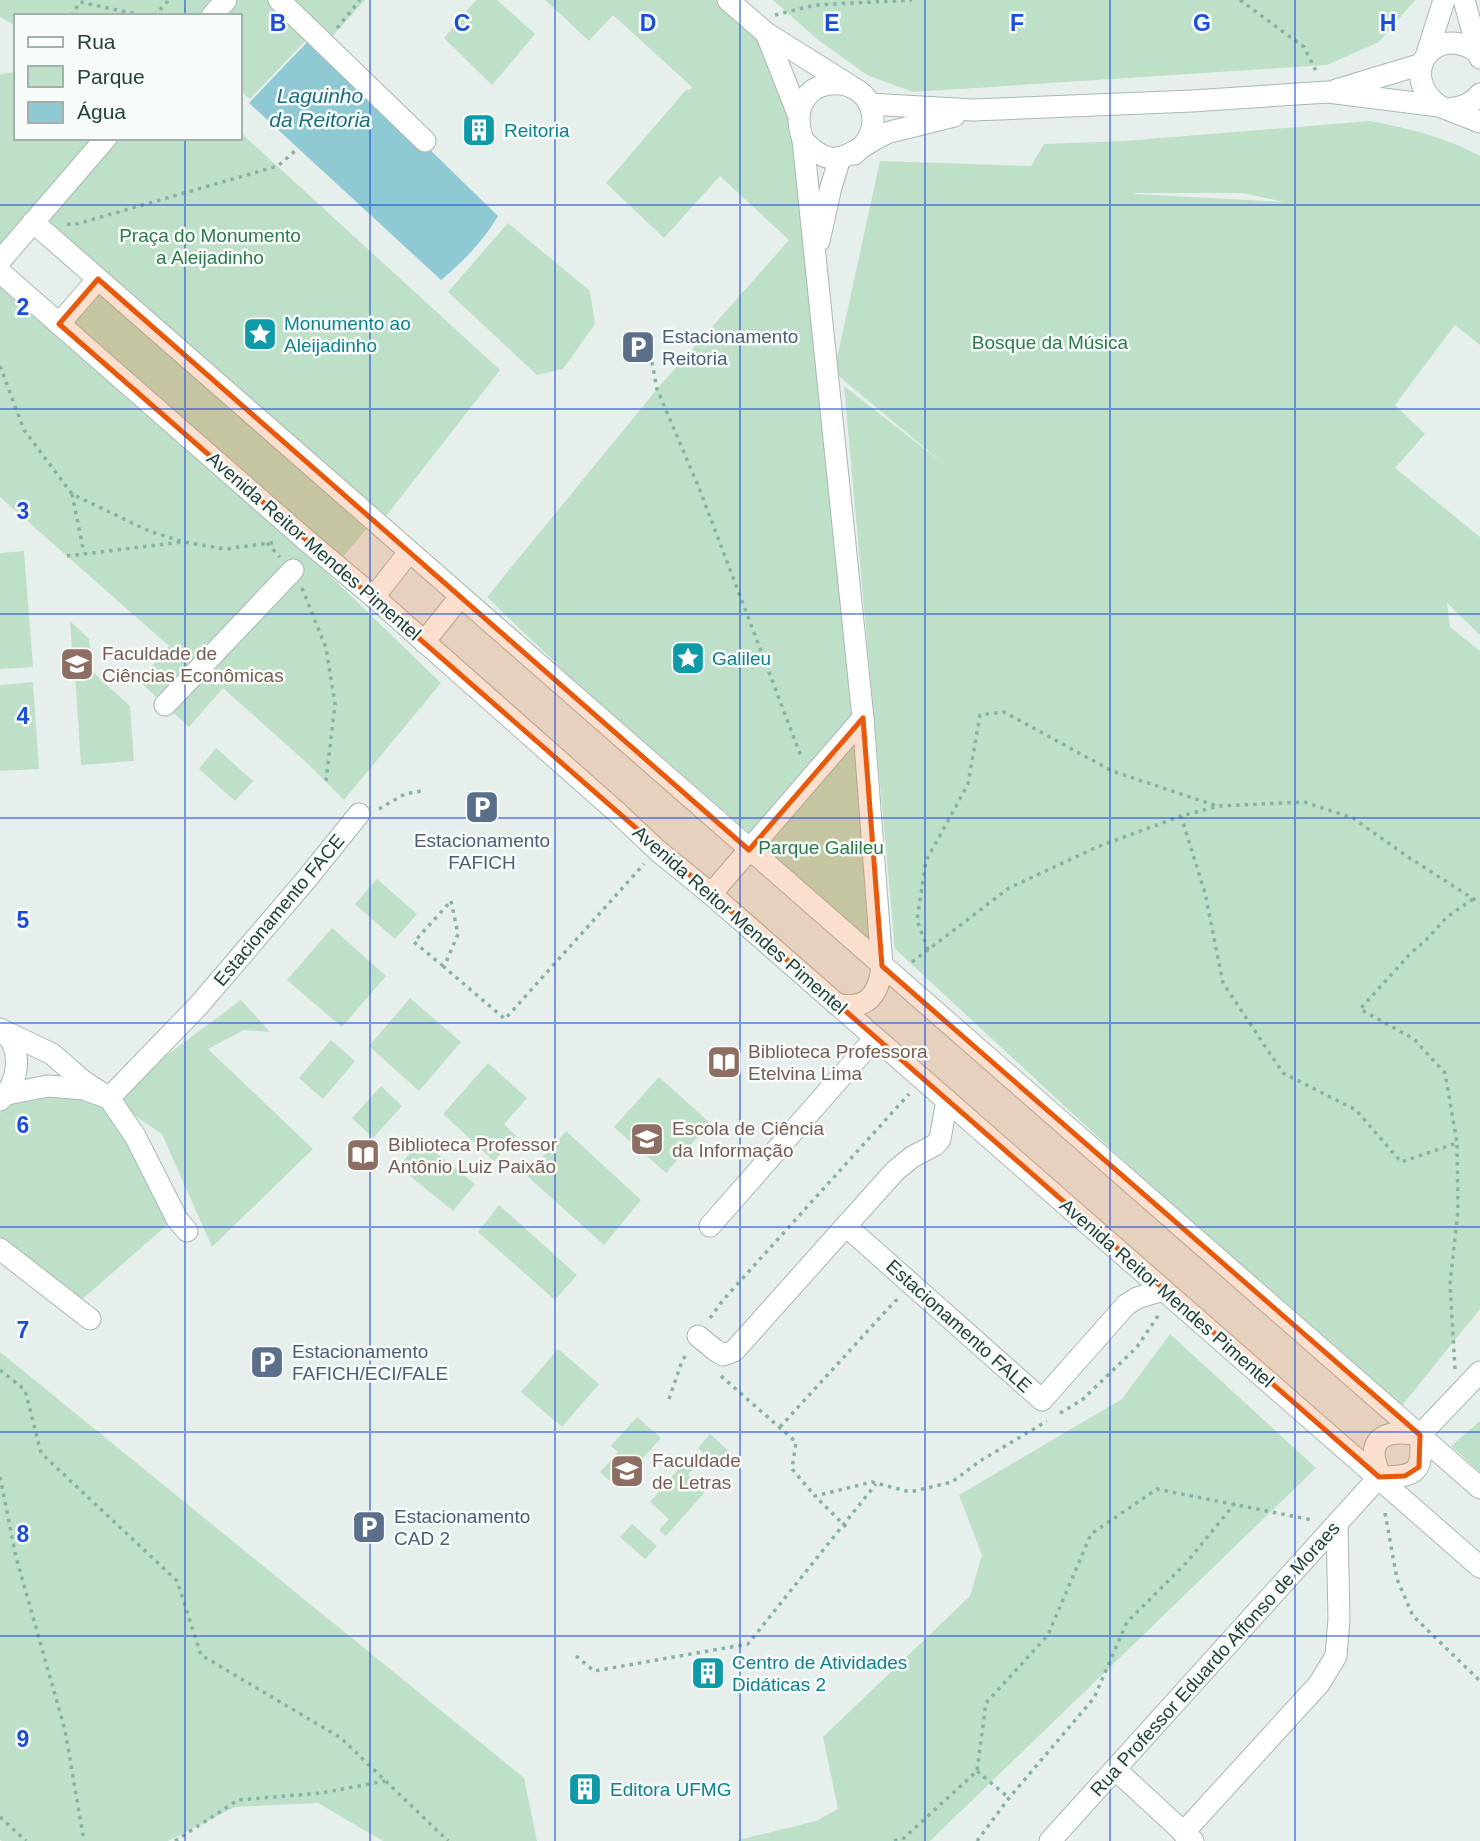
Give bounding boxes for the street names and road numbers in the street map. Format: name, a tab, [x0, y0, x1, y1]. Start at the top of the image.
street label: Avenida Reitor Mendes Pimentel	[203, 447, 425, 645]
street label: Avenida Reitor Mendes Pimentel	[629, 821, 851, 1019]
street label: Estacionamento FACE	[210, 830, 348, 990]
street label: Avenida Reitor Mendes Pimentel	[1056, 1194, 1278, 1392]
street label: Estacionamento FALE	[882, 1255, 1036, 1397]
street label: Rua Professor Eduardo Affonso de Moraes	[1086, 1517, 1344, 1801]

